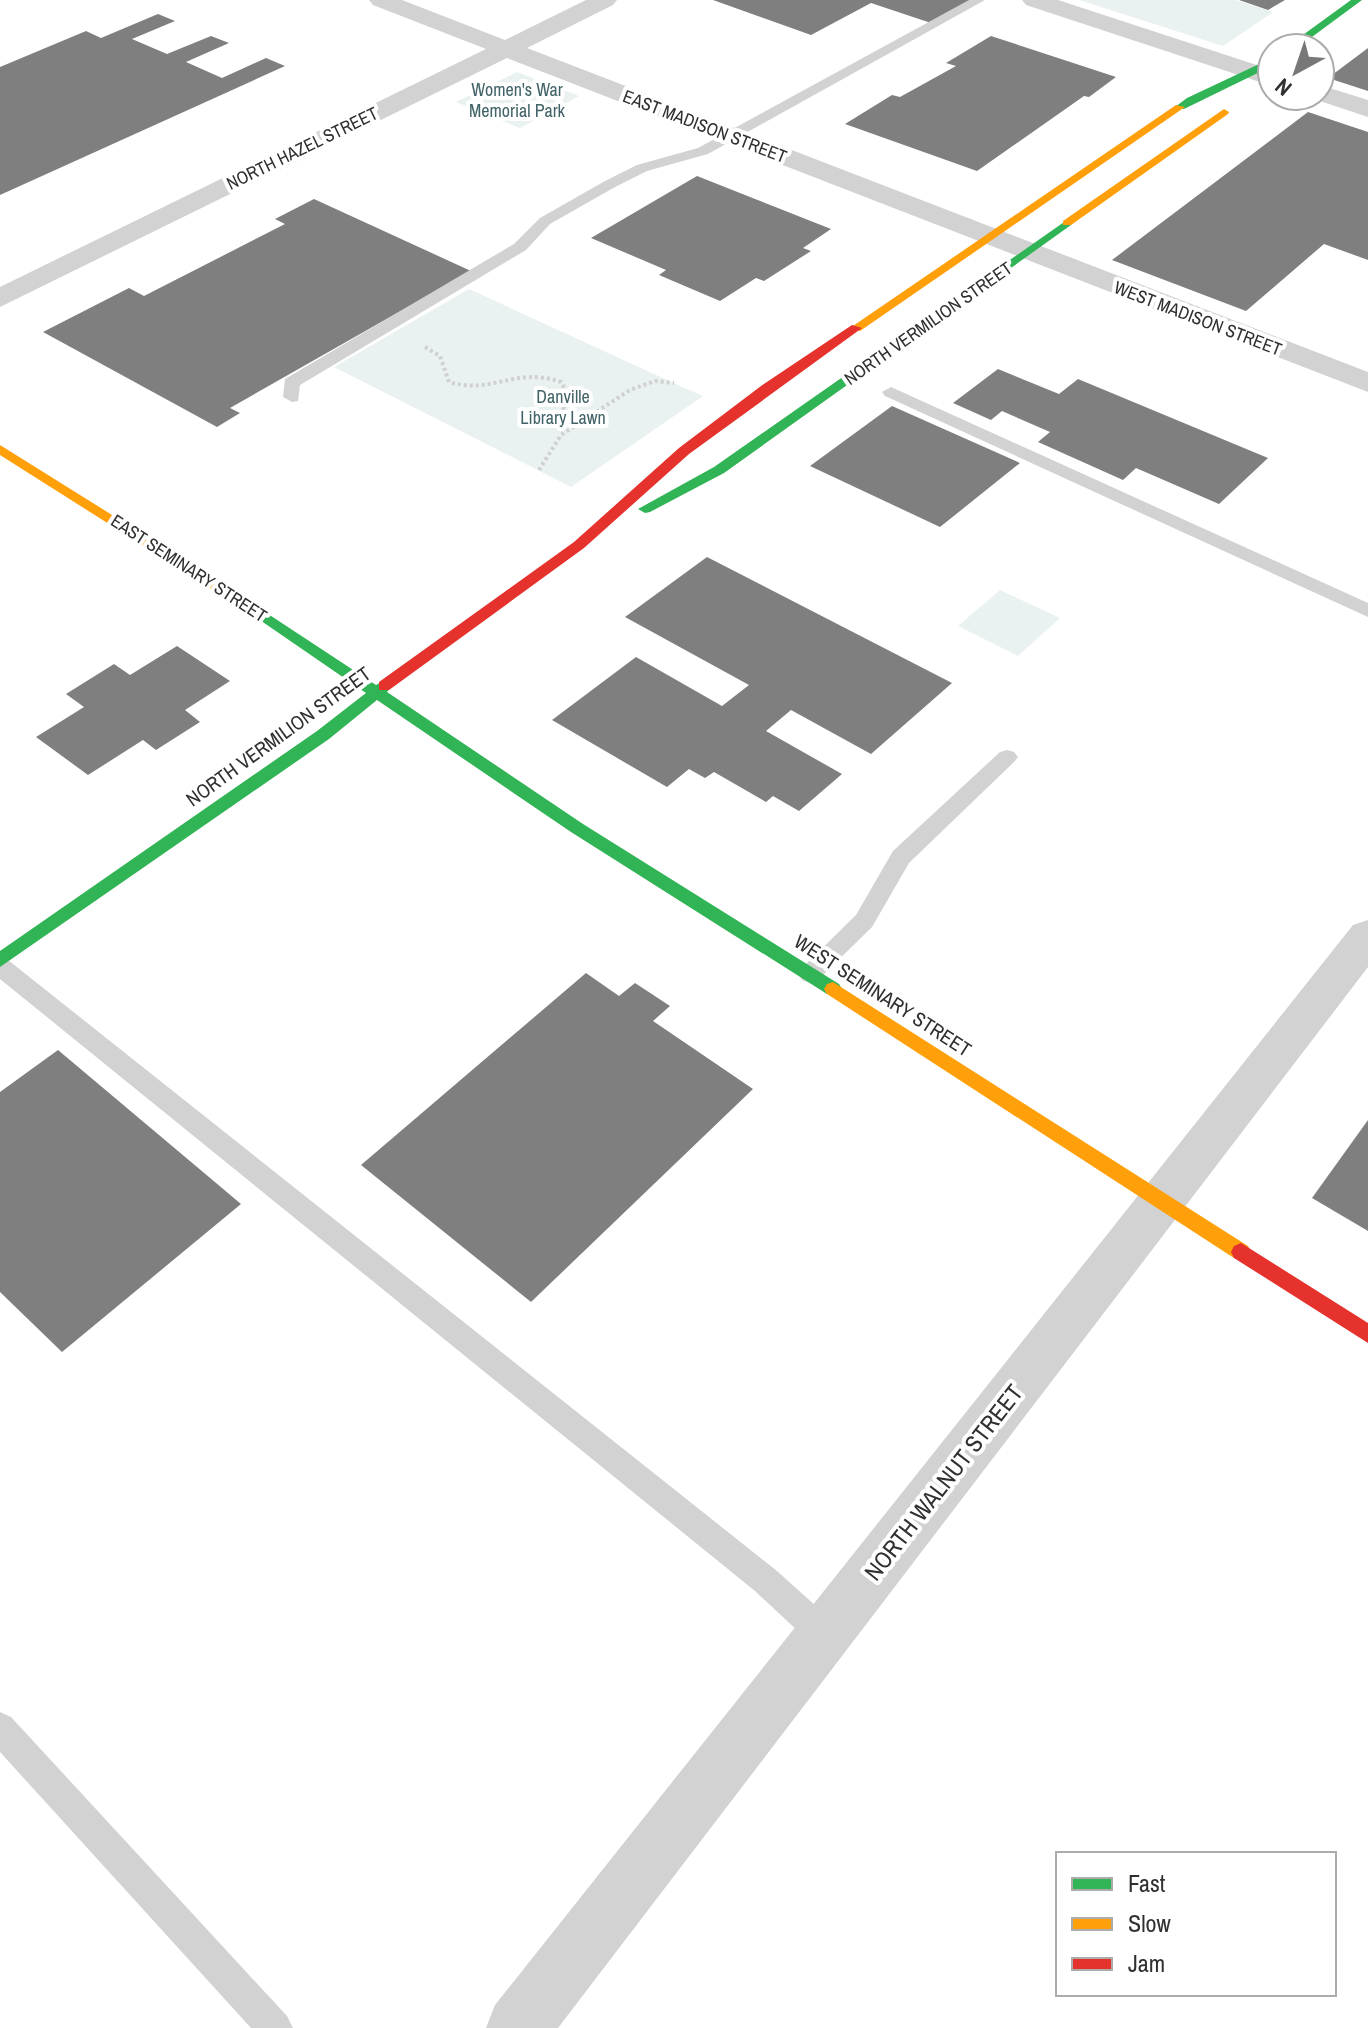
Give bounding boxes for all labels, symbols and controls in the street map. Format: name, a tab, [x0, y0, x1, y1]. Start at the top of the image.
north arrow	[1256, 32, 1336, 112]
text: N	[1269, 72, 1298, 103]
park label: Women's War Memorial Park	[469, 77, 566, 123]
street label: EAST MADISON STREET	[619, 83, 791, 169]
street label: NORTH HAZEL STREET	[222, 100, 382, 196]
street label: NORTH VERMILION STREET	[839, 255, 1017, 391]
street label: WEST MADISON STREET	[1111, 274, 1285, 362]
park label: Danville Library Lawn	[520, 384, 606, 430]
street label: EAST SEMINARY STREET	[106, 508, 272, 628]
street label: NORTH VERMILION STREET	[180, 660, 376, 812]
street label: WEST SEMINARY STREET	[789, 928, 977, 1062]
street label: NORTH WALNUT STREET	[856, 1377, 1030, 1587]
legend	[1056, 1852, 1336, 1996]
text: Fast	[1128, 1867, 1166, 1899]
text: Slow	[1128, 1907, 1171, 1939]
text: Jam	[1128, 1947, 1165, 1979]

